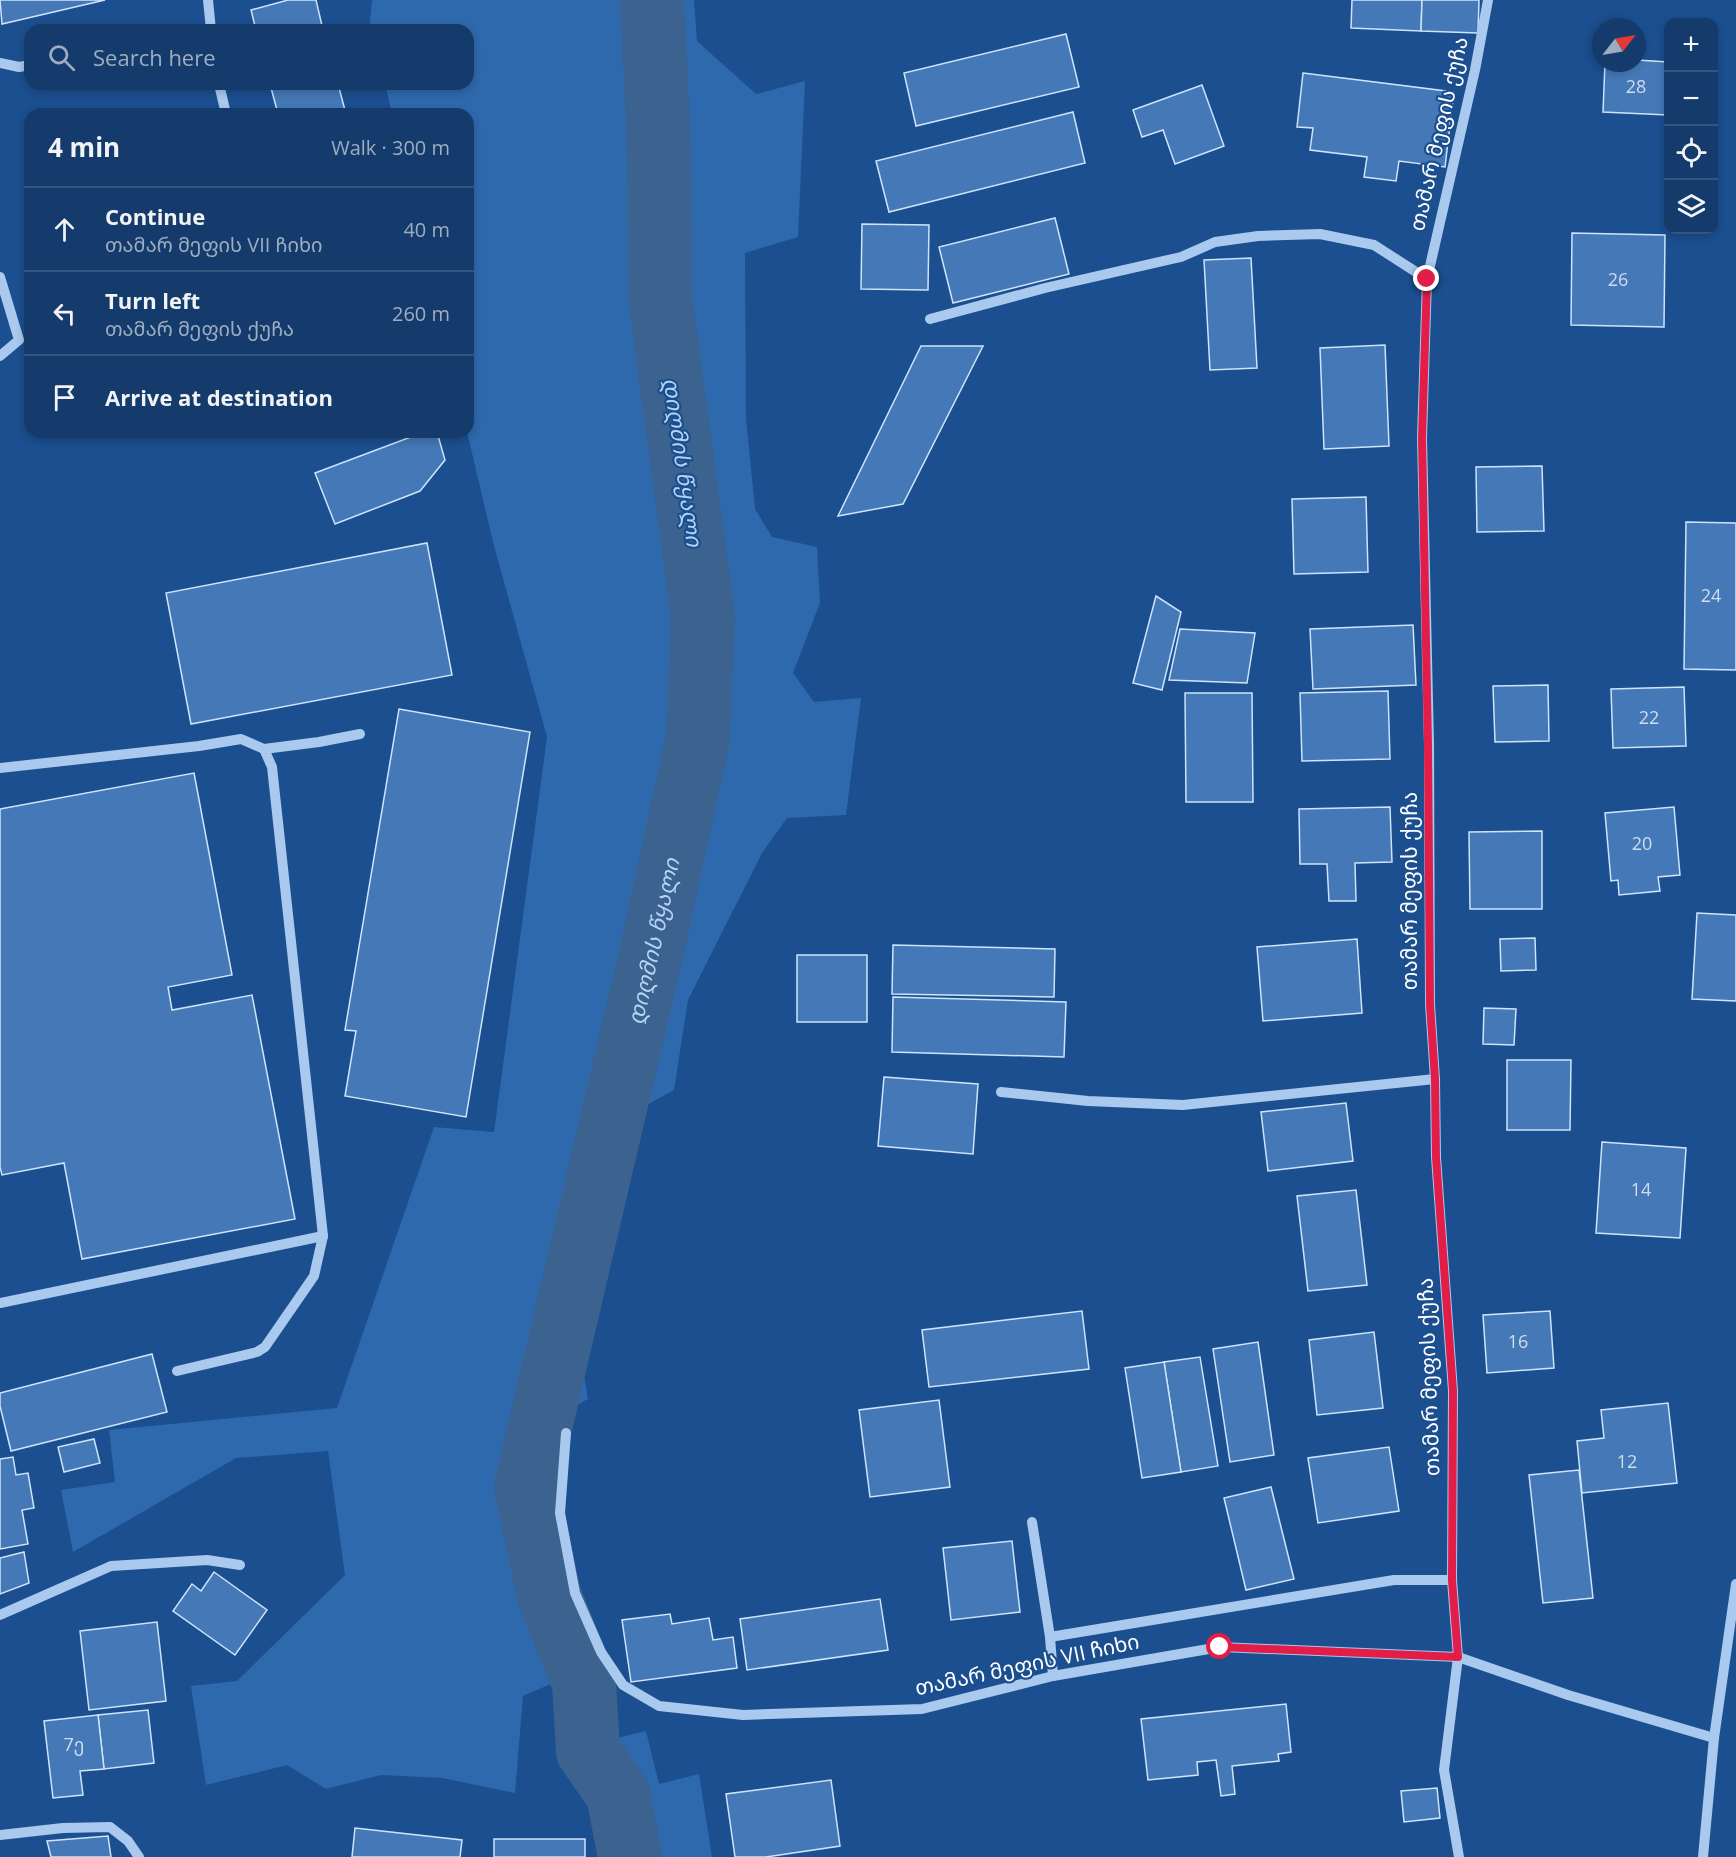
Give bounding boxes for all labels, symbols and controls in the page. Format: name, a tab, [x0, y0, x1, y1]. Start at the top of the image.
north arrow	[1592, 18, 1646, 72]
map controls	[1664, 18, 1718, 234]
button: +	[1664, 18, 1718, 72]
search box	[24, 24, 474, 90]
street label: თამარ მეფის ქუჩა	[1402, 34, 1474, 234]
icon: search	[45, 41, 78, 74]
text: Search here	[93, 42, 216, 72]
button: −	[1664, 72, 1718, 126]
house number: 28	[1626, 74, 1646, 98]
button: locate	[1664, 126, 1718, 180]
text: 4 min	[48, 129, 120, 165]
text: Walk · 300 m	[331, 134, 450, 161]
button: layers	[1664, 180, 1718, 234]
text: Continue	[105, 201, 205, 231]
icon: ahead	[48, 213, 81, 246]
text: 40 m	[403, 216, 450, 243]
text: თამარ მეფის VII ჩიხი	[105, 231, 323, 258]
route end	[1413, 265, 1439, 291]
house number: 26	[1608, 267, 1628, 291]
text: Turn left	[105, 285, 200, 315]
icon: left	[48, 297, 81, 330]
text: 260 m	[392, 300, 450, 327]
text: თამარ მეფის ქუჩა	[105, 315, 294, 342]
water label: დიღმის წყალი	[657, 376, 711, 549]
icon: arrive	[48, 381, 81, 414]
text: Arrive at destination	[105, 382, 333, 412]
house number: 24	[1701, 583, 1721, 607]
house number: 22	[1639, 705, 1659, 729]
street label: თამარ მეფის ქუჩა	[1395, 792, 1423, 990]
house number: 20	[1632, 831, 1652, 855]
water label: დიღმის წყალი	[619, 854, 686, 1027]
house number: 14	[1631, 1177, 1651, 1201]
street label: თამარ მეფის ქუჩა	[1411, 1277, 1445, 1477]
house number: 16	[1508, 1329, 1528, 1353]
house number: 12	[1617, 1449, 1637, 1473]
street label: თამარ მეფის VII ჩიხი	[912, 1627, 1141, 1701]
route start	[1206, 1633, 1232, 1659]
house number: 7ე	[64, 1732, 84, 1756]

